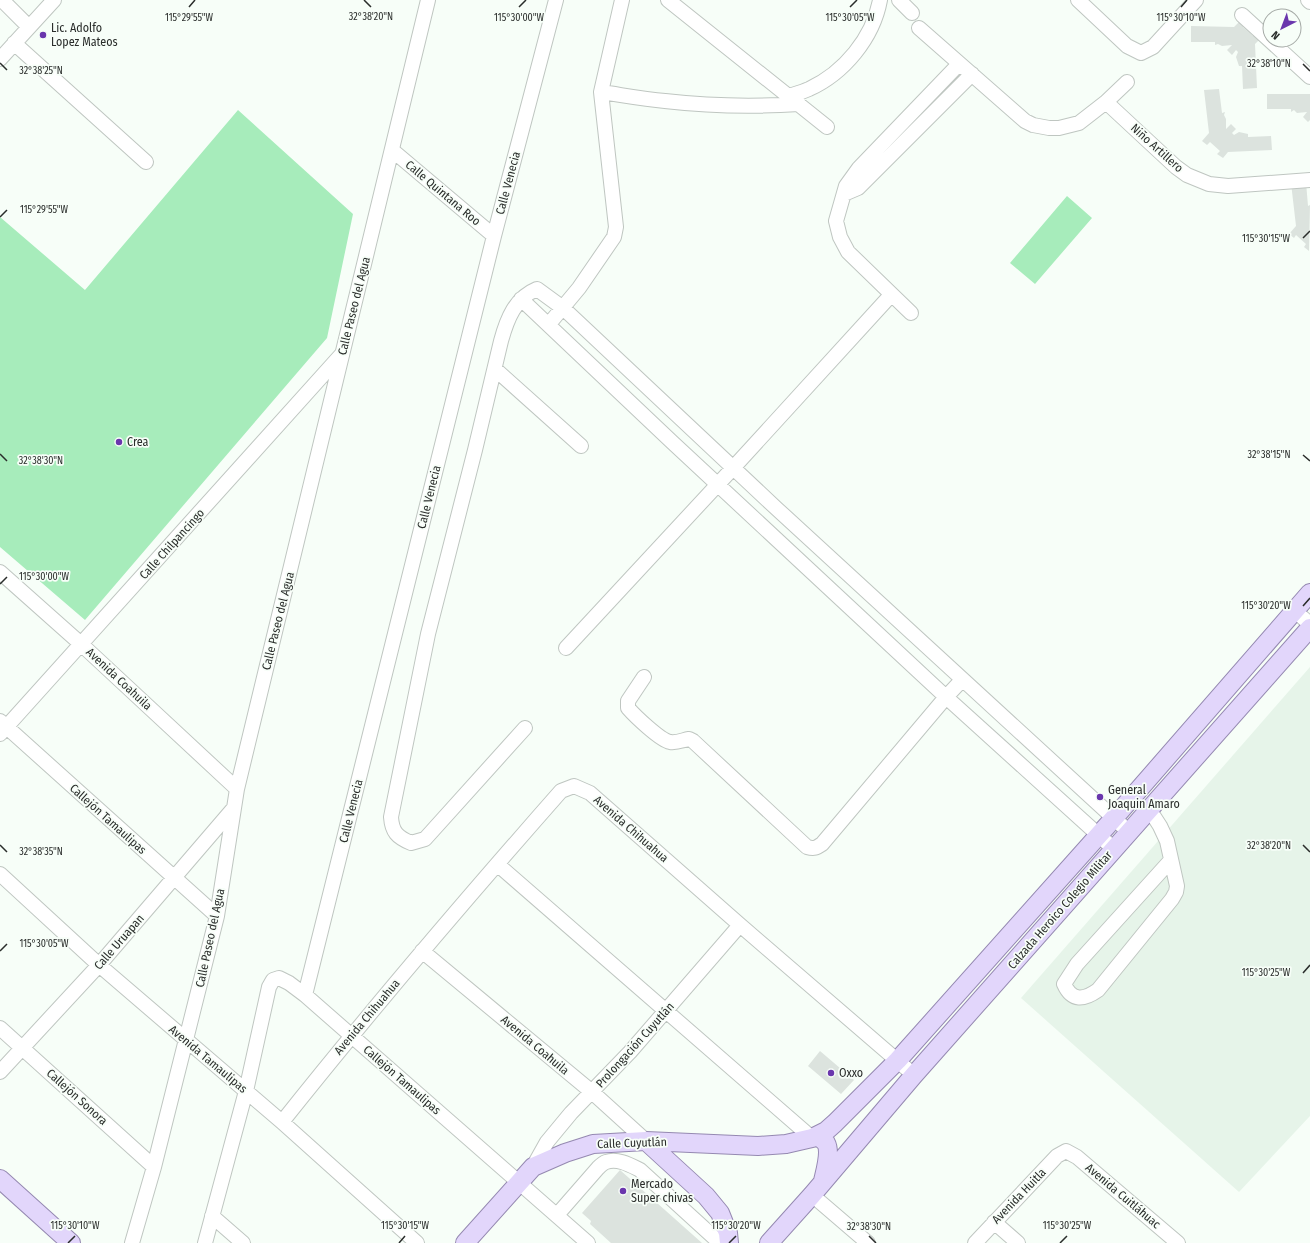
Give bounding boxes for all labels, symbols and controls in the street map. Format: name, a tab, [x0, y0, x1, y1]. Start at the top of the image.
north arrow	[1262, 8, 1302, 48]
text: 32°38'20"N	[349, 11, 393, 23]
text: 115°29'55"W	[165, 12, 214, 24]
text: 115°30'00"W	[494, 12, 544, 24]
text: 115°30'05"W	[825, 12, 875, 24]
text: 115°30'10"W	[1157, 12, 1206, 24]
place label: Lic. Adolfo Lopez Mateos	[51, 21, 118, 49]
text: N	[1269, 28, 1282, 42]
marker: Lic. Adolfo Lopez Mateos	[38, 30, 48, 40]
text: 32°38'10"N	[1247, 58, 1291, 70]
text: 32°38'25"N	[19, 65, 63, 77]
street label: Niño Artillero	[1128, 121, 1186, 175]
street label: Calle Venecia	[493, 150, 523, 216]
street label: Calle Quintana Roo	[403, 158, 483, 228]
text: 115°29'55"W	[20, 204, 69, 216]
text: 115°30'15"W	[1242, 233, 1290, 245]
street label: Calle Paseo del Agua	[335, 255, 373, 357]
place label: Crea	[127, 435, 149, 449]
marker: Crea	[114, 437, 124, 447]
text: 32°38'15"N	[1248, 449, 1290, 461]
text: 32°38'30"N	[19, 455, 63, 467]
street label: Calle Venecia	[414, 464, 444, 530]
street label: Calle Chilpancingo	[137, 506, 207, 582]
street label: Calle Paseo del Agua	[259, 570, 297, 672]
text: 115°30'00"W	[19, 571, 69, 583]
text: 115°30'20"W	[1241, 600, 1291, 612]
street label: Avenida Coahuila	[83, 645, 155, 713]
street label: Calle Venecia	[336, 778, 366, 844]
street label: Callejón Tamaulipas	[67, 781, 149, 857]
place label: General Joaquin Amaro	[1108, 783, 1180, 811]
marker: General Joaquin Amaro	[1095, 792, 1105, 802]
street label: Avenida Chihuahua	[591, 793, 671, 865]
text: 32°38'20"N	[1247, 840, 1291, 852]
text: 32°38'35"N	[19, 846, 63, 858]
street label: Calzada Heroico Colegio Militar	[1005, 848, 1116, 972]
street label: Calle Paseo del Agua	[193, 887, 227, 989]
street label: Calle Uruapan	[91, 912, 147, 972]
text: 115°30'05"W	[19, 938, 69, 950]
text: 115°30'25"W	[1242, 967, 1291, 979]
street label: Avenida Chihuahua	[331, 976, 403, 1058]
street label: Prolongación Cuyutlán	[593, 1000, 677, 1090]
street label: Avenida Coahuila	[498, 1012, 572, 1078]
street label: Avenida Tamaulipas	[166, 1022, 250, 1096]
street label: Callejón Tamaulipas	[360, 1043, 444, 1117]
street label: Callejón Sonora	[44, 1066, 110, 1128]
place label: Oxxo	[839, 1066, 863, 1080]
marker: Oxxo	[826, 1068, 836, 1078]
street label: Calle Cuyutlán	[597, 1135, 667, 1151]
street label: Avenida Cuitláhuac	[1083, 1161, 1163, 1231]
street label: Avenida Huitla	[989, 1165, 1049, 1227]
place label: Mercado Super chivas	[631, 1177, 693, 1205]
marker: Mercado Super chivas	[618, 1186, 628, 1196]
text: 115°30'10"W	[51, 1220, 100, 1232]
text: 115°30'15"W	[381, 1220, 429, 1232]
text: 115°30'20"W	[711, 1220, 761, 1232]
text: 115°30'25"W	[1043, 1220, 1092, 1232]
text: 32°38'30"N	[847, 1221, 891, 1233]

